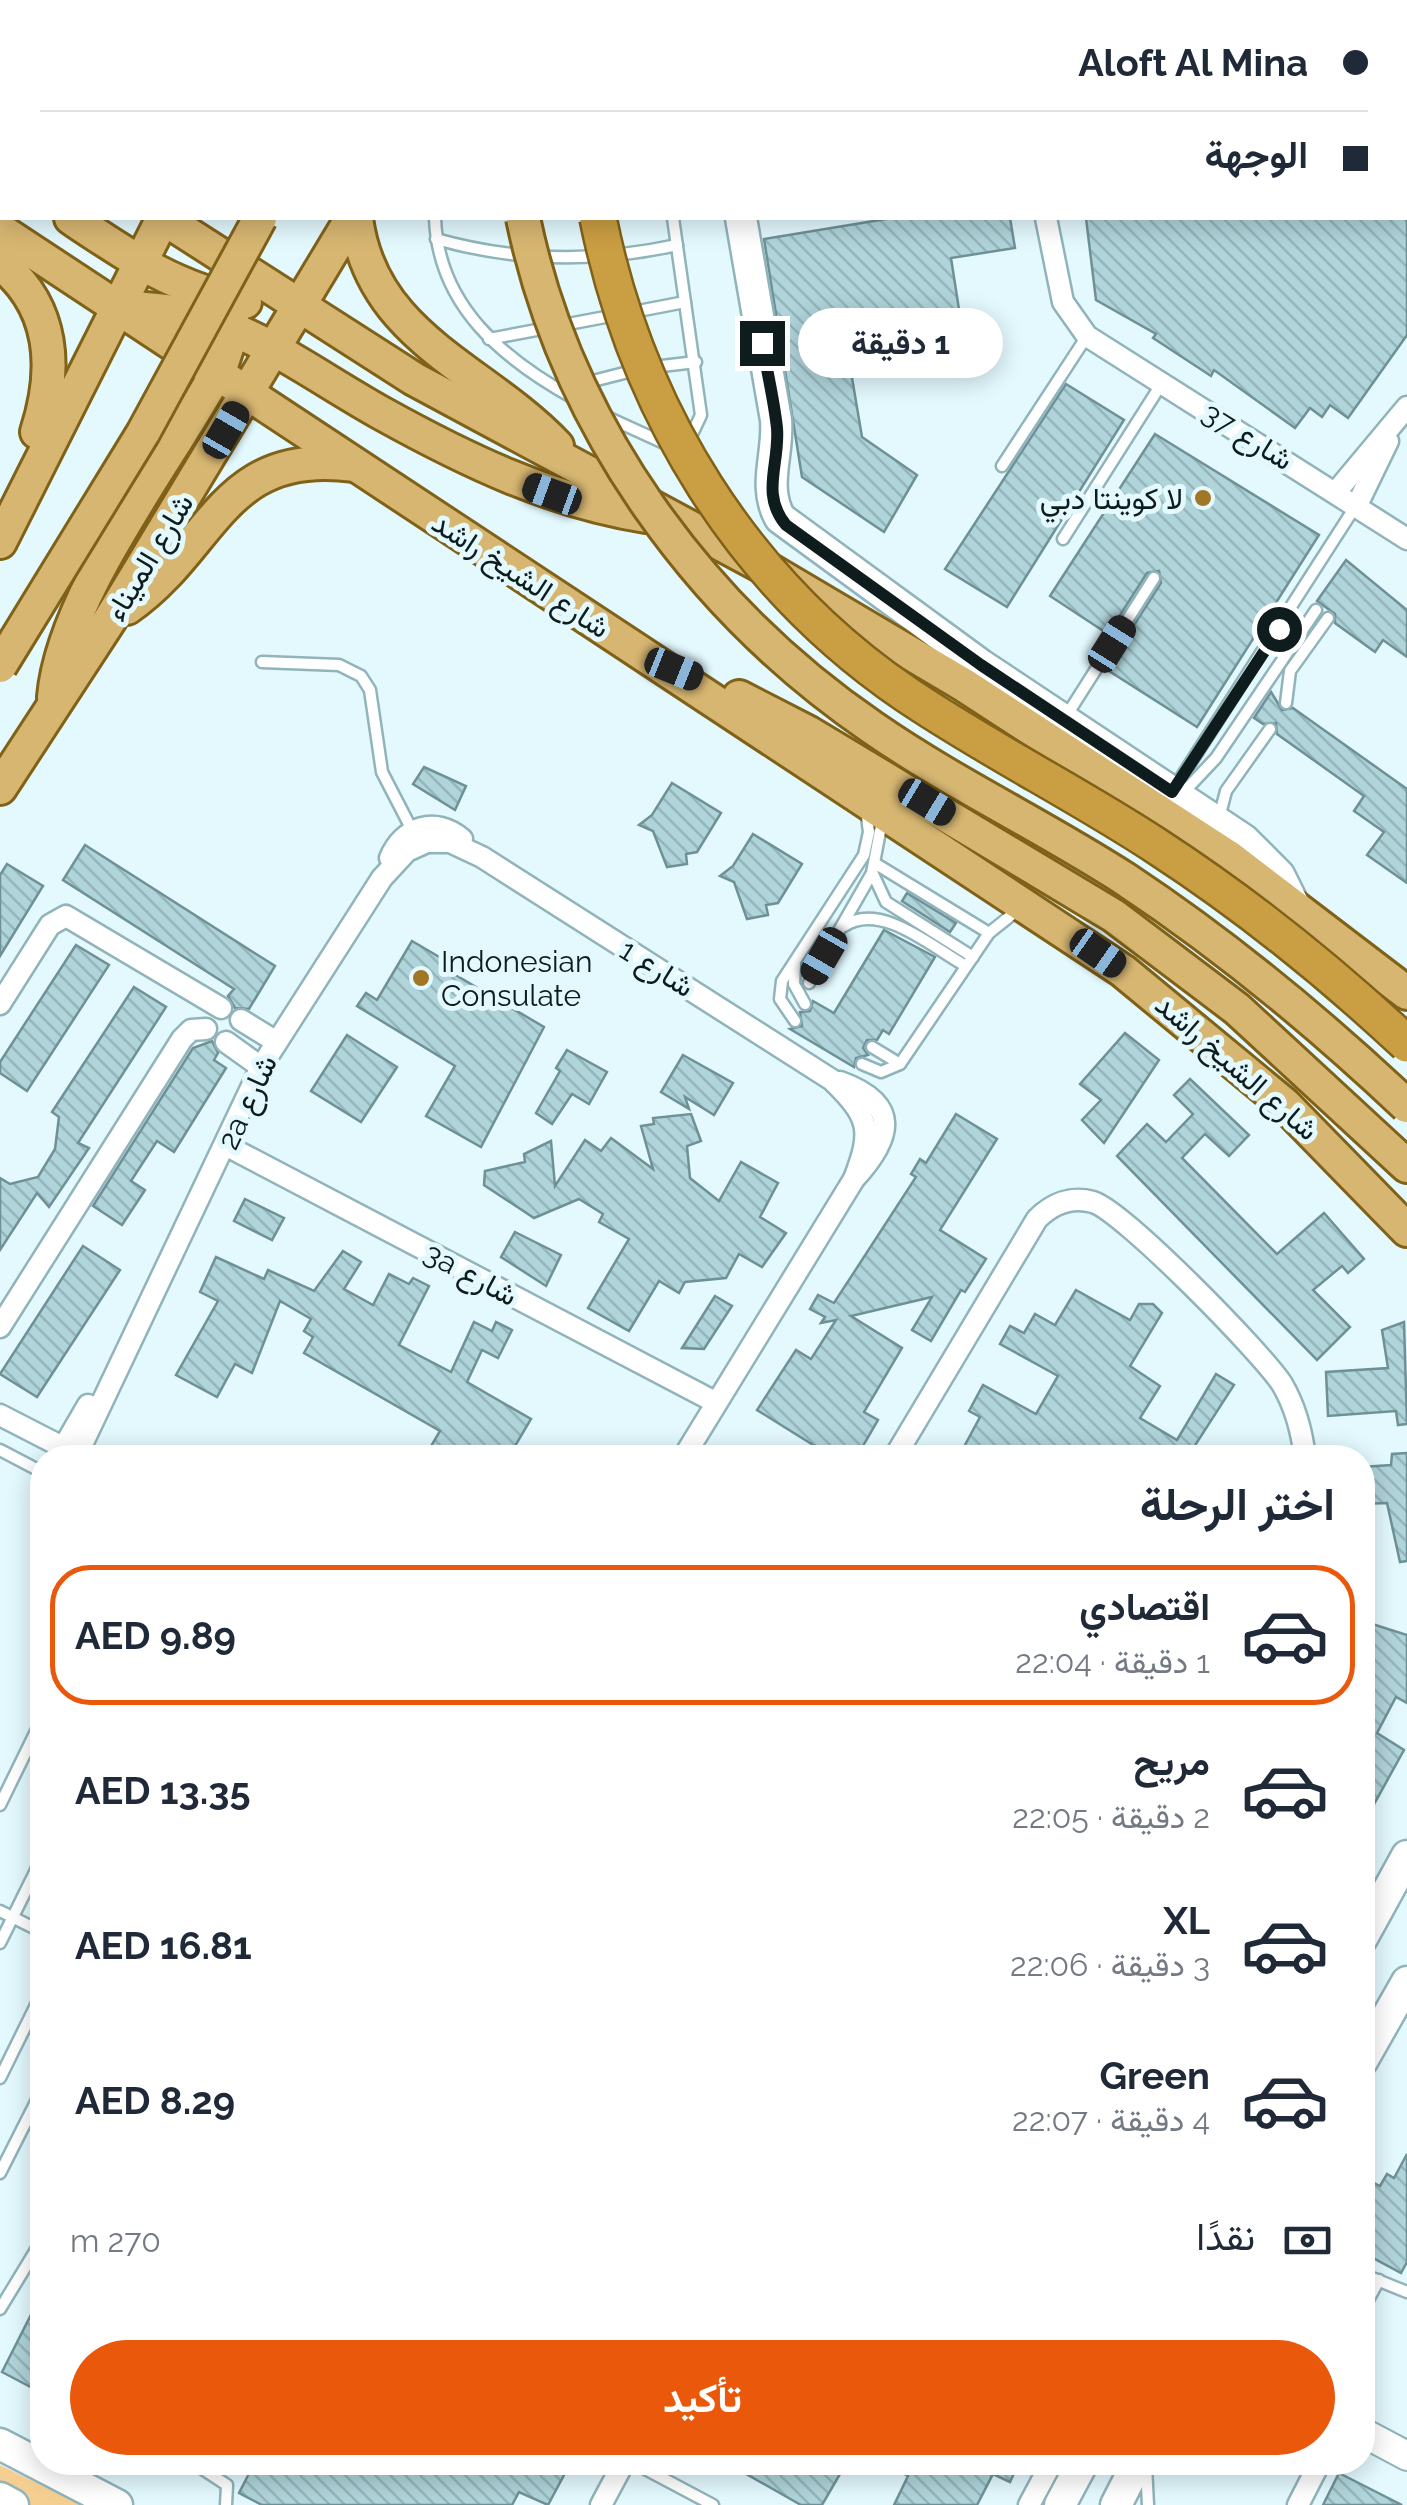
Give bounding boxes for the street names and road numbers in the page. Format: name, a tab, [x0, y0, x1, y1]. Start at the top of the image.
street label: شارع 37	[1195, 395, 1300, 480]
street label: شارع الميناء	[97, 487, 203, 628]
street label: شارع الشيخ راشد	[424, 505, 616, 648]
street label: شارع 1	[612, 932, 701, 1007]
street label: شارع الشيخ راشد	[1146, 987, 1326, 1150]
street label: 2a شارع	[210, 1049, 287, 1156]
street label: 3a شارع	[417, 1235, 524, 1316]

